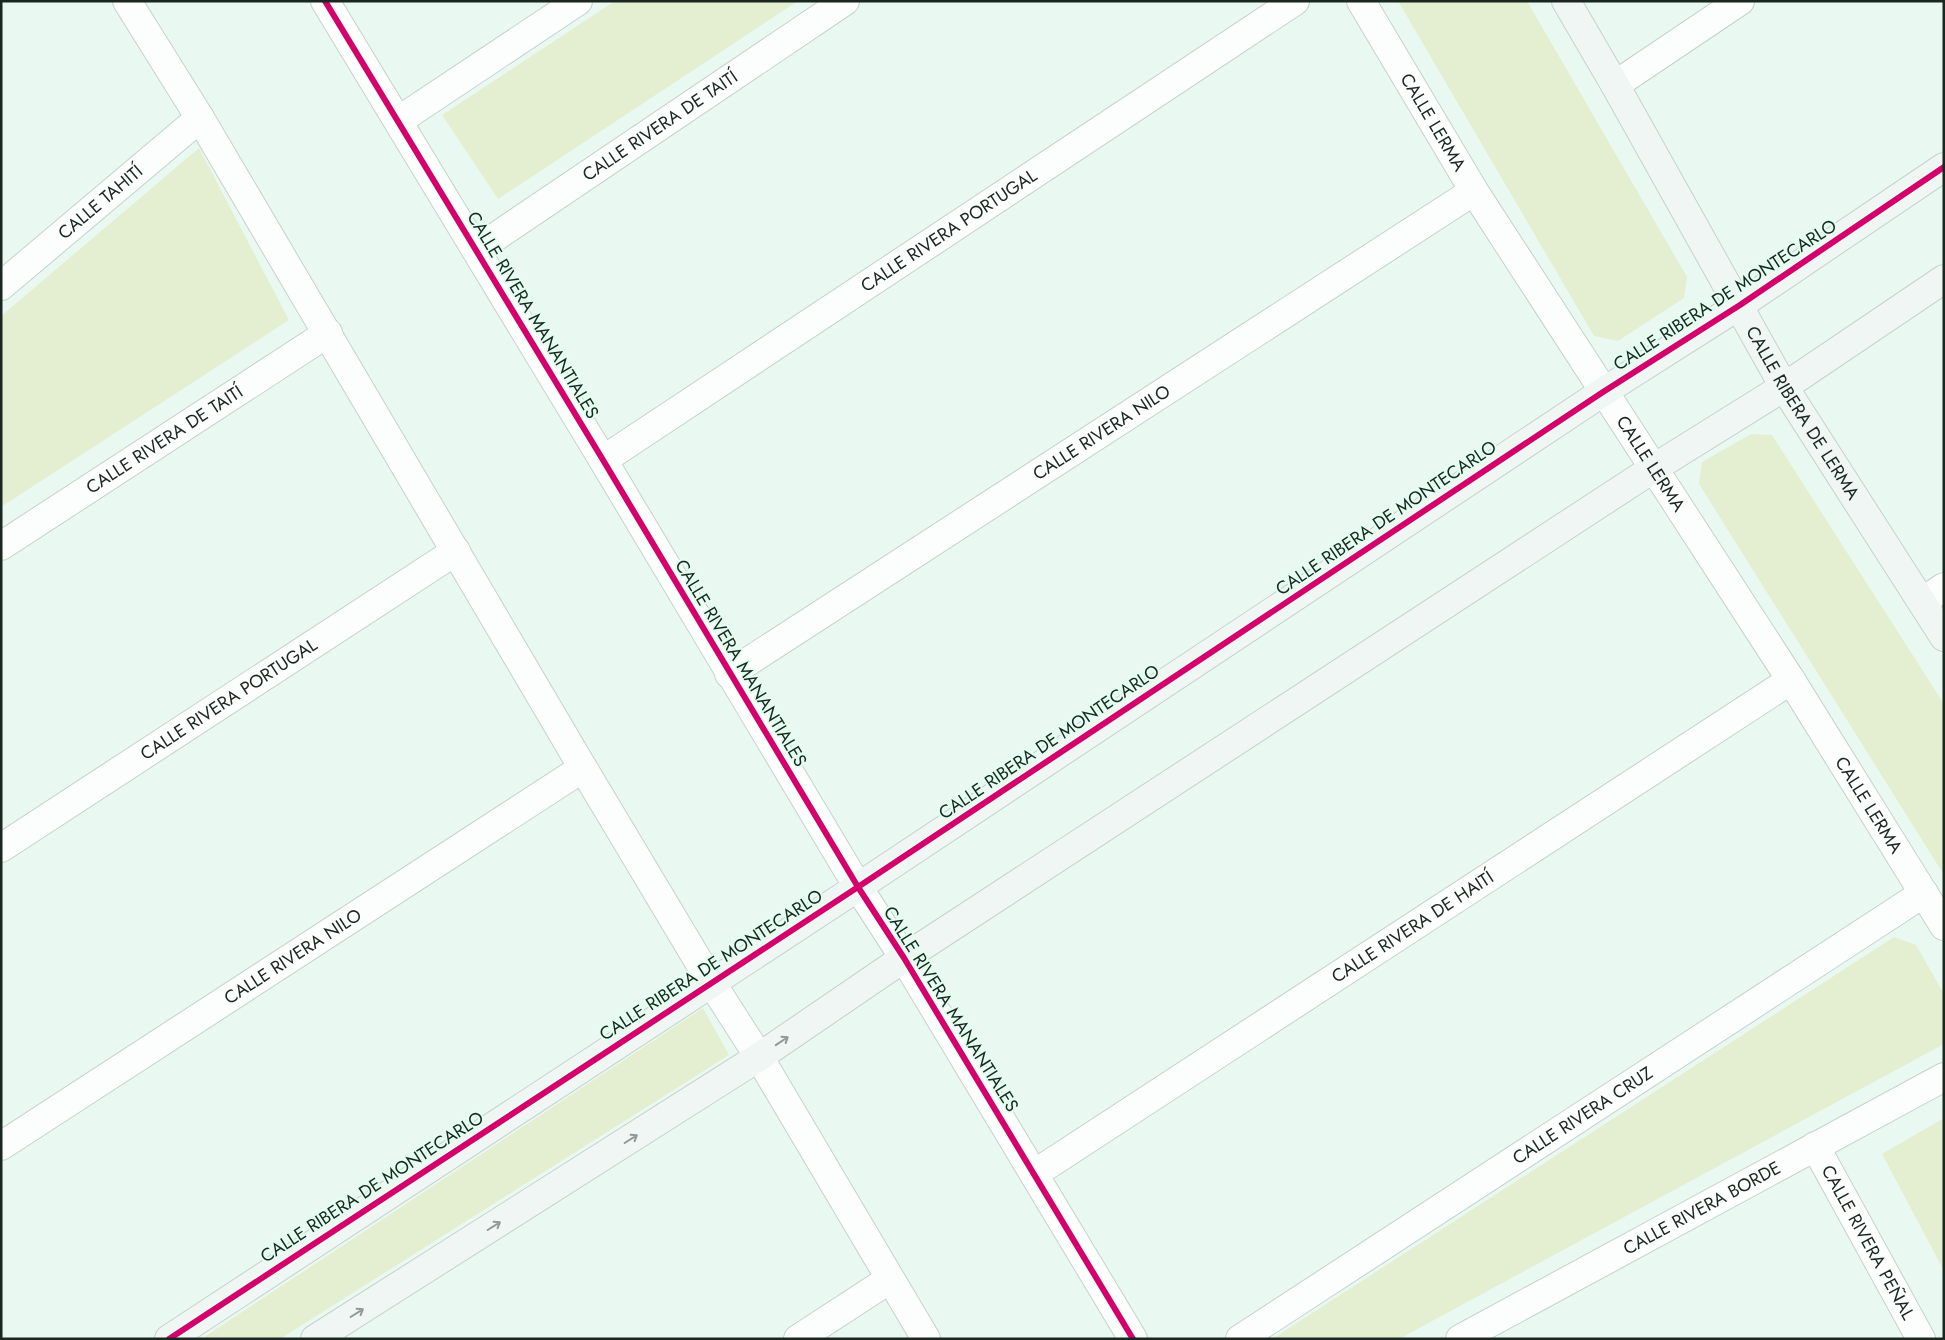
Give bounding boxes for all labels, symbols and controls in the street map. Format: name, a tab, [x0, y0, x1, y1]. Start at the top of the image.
street label: CALLE RIVERA DE TAITÍ	[577, 64, 743, 188]
street label: CALLE LERMA	[1394, 68, 1472, 176]
street label: CALLE TAHITÍ	[52, 158, 149, 246]
street label: CALLE RIVERA PORTUGAL	[856, 163, 1042, 299]
street label: CALLE RIVERA MANANTIALES	[461, 206, 605, 424]
street label: CALLE RIBERA DE MONTECARLO	[1608, 213, 1842, 377]
street label: CALLE RIBERA DE LERMA	[1739, 321, 1866, 505]
street label: CALLE RIVERA NILO	[1028, 378, 1175, 487]
street label: CALLE RIVERA DE TAITÍ	[81, 379, 248, 500]
street label: CALLE LERMA	[1610, 410, 1692, 517]
street label: CALLE RIBERA DE MONTECARLO	[1270, 434, 1502, 602]
street label: CALLE RIVERA MANANTIALES	[669, 554, 813, 772]
street label: CALLE RIVERA PORTUGAL	[135, 632, 322, 767]
street label: CALLE RIBERA DE MONTECARLO	[933, 658, 1165, 826]
street label: CALLE LERMA	[1829, 751, 1909, 859]
street label: CALLE RIVERA DE HAITÍ	[1326, 864, 1499, 989]
street label: CALLE RIBERA DE MONTECARLO	[594, 883, 828, 1047]
street label: CALLE RIVERA MANANTIALES	[877, 901, 1025, 1117]
street label: CALLE RIVERA NILO	[219, 902, 367, 1011]
one-way arrow	[775, 1036, 789, 1046]
street label: CALLE RIVERA CRUZ	[1507, 1060, 1658, 1171]
street label: CALLE RIBERA DE MONTECARLO	[255, 1105, 489, 1269]
one-way arrow	[624, 1133, 638, 1144]
street label: CALLE RIVERA BORDE	[1618, 1155, 1785, 1261]
street label: CALLE RIVERA PEÑAL	[1815, 1160, 1921, 1324]
one-way arrow	[486, 1220, 500, 1230]
one-way arrow	[349, 1307, 363, 1317]

